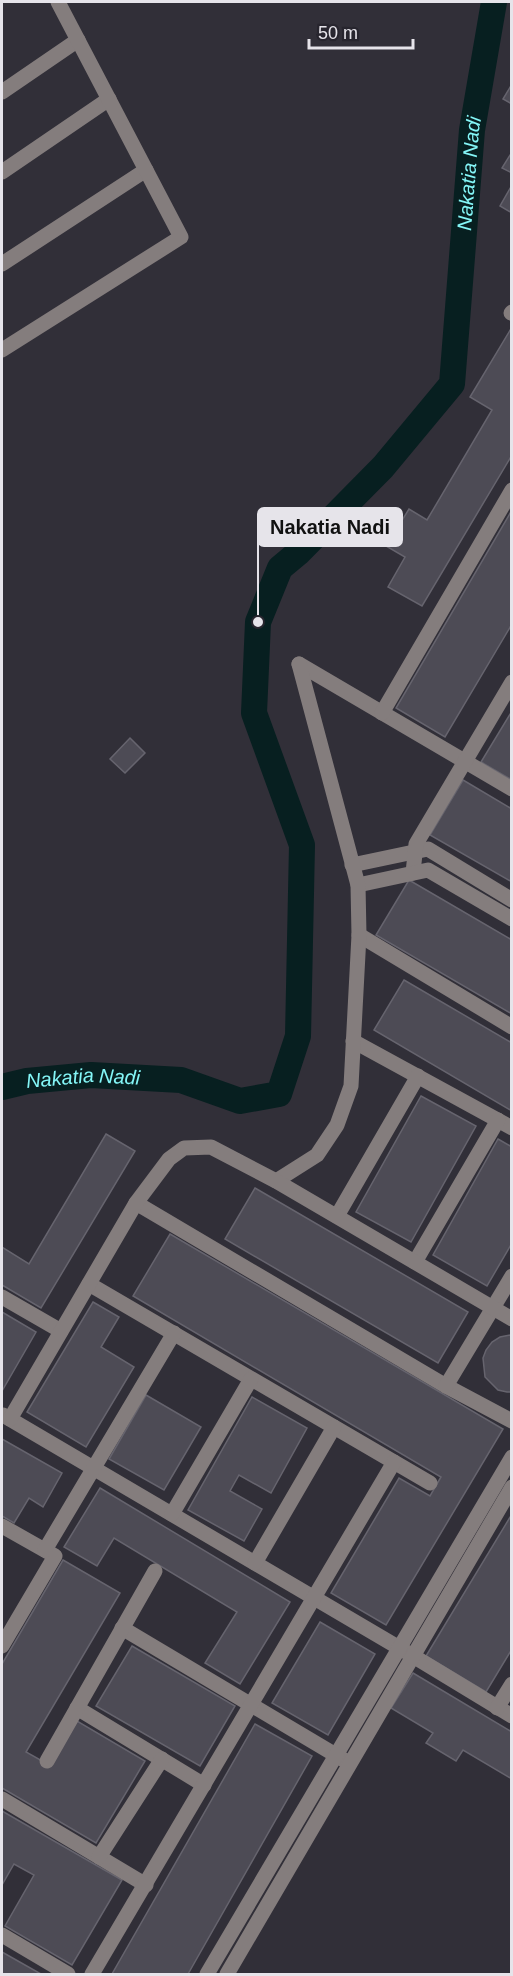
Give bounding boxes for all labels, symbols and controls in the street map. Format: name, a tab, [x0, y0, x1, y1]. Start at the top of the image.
scale bar	[309, 12, 412, 50]
text: 50 m	[318, 23, 358, 43]
water label: Nakatia Nadi	[453, 114, 485, 231]
callout: Nakatia Nadi	[258, 508, 402, 546]
text: Nakatia Nadi	[270, 516, 390, 538]
water label: Nakatia Nadi	[25, 1064, 141, 1092]

